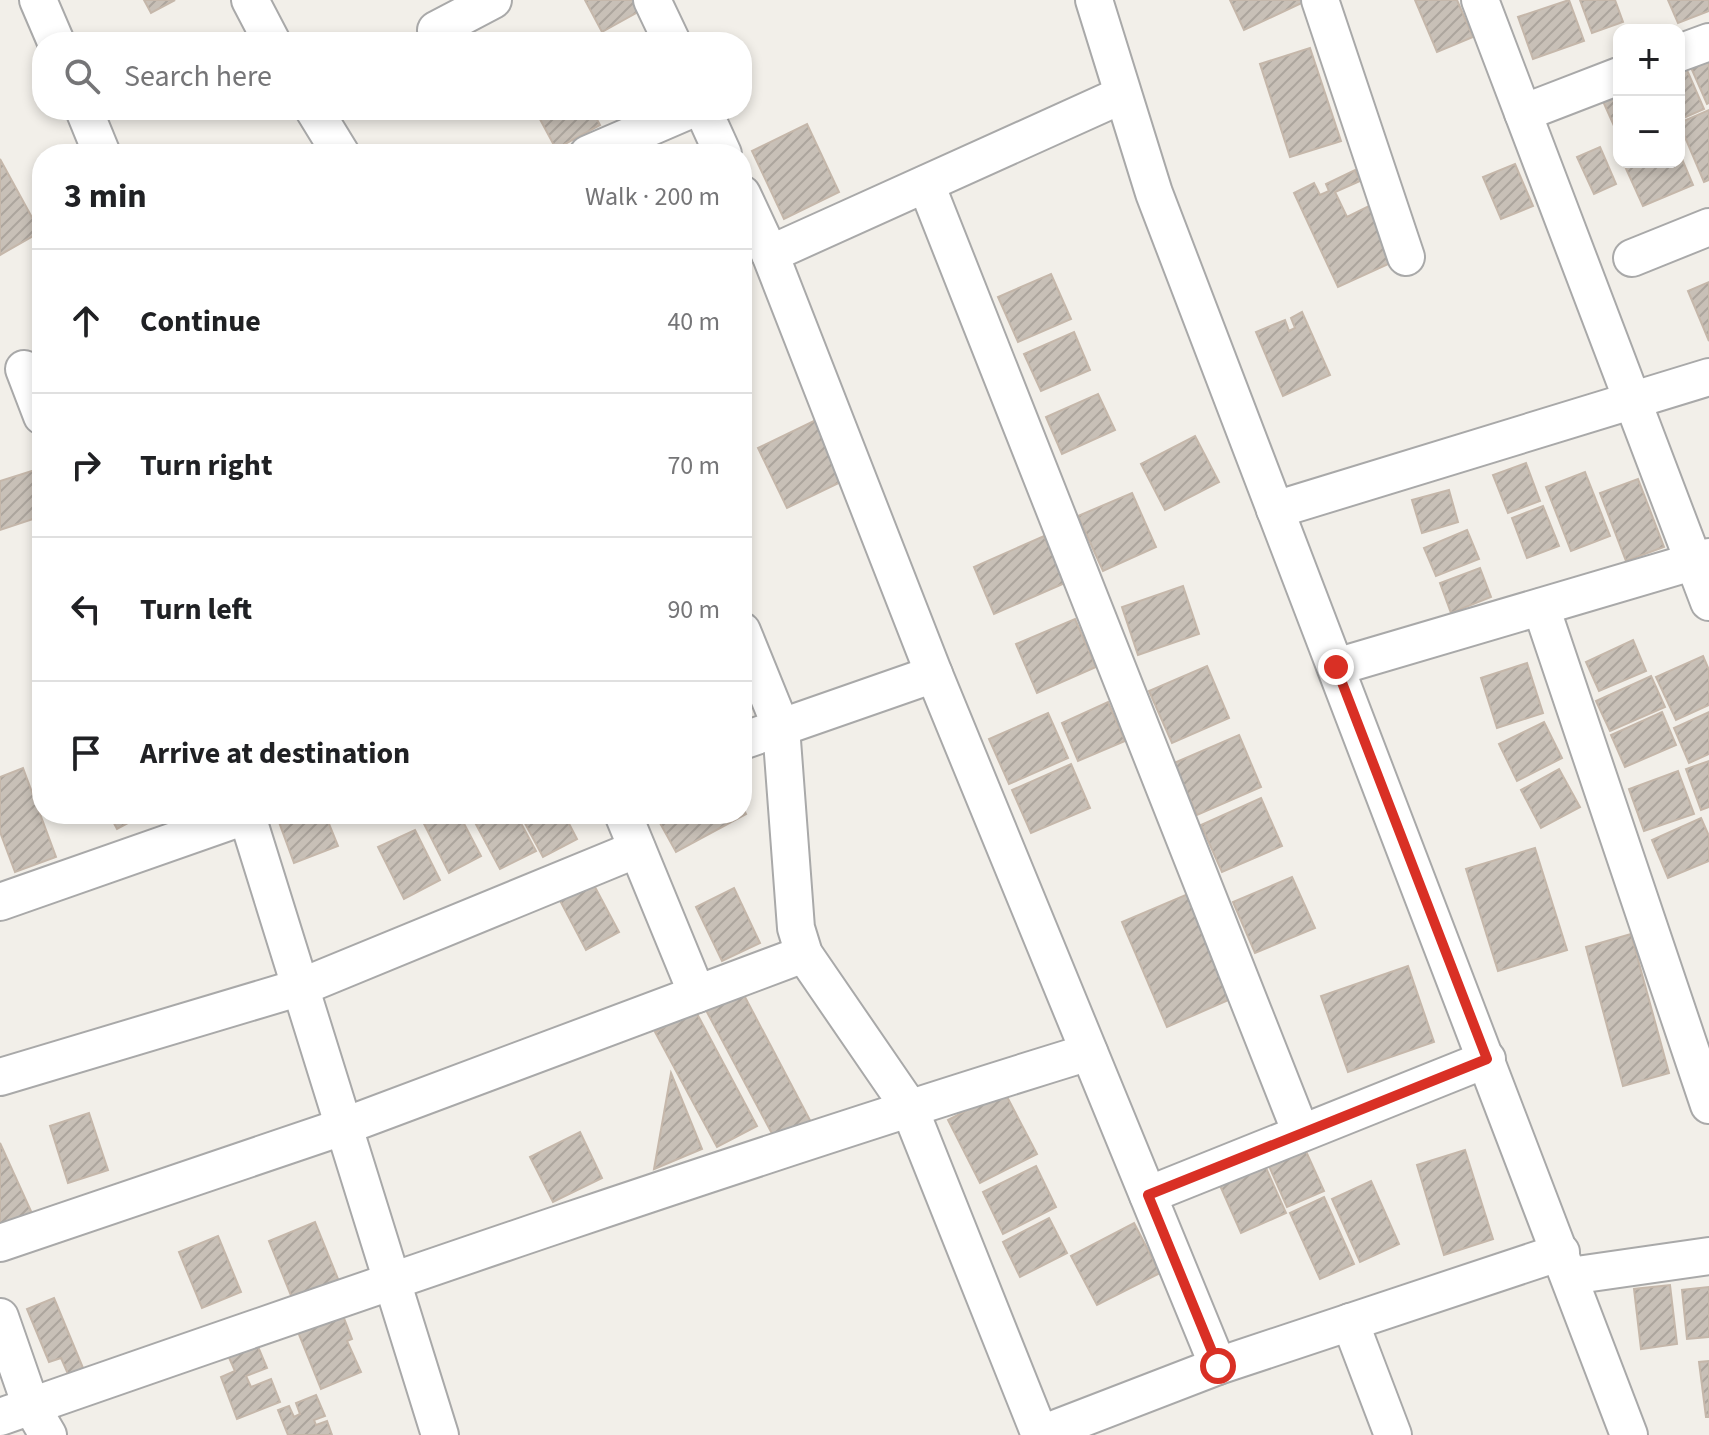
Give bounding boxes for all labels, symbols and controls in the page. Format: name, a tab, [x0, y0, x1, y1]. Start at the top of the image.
map controls	[1613, 24, 1685, 168]
button: +	[1613, 24, 1685, 96]
search box	[32, 32, 752, 120]
icon: search	[60, 54, 104, 98]
text: Search here	[124, 55, 272, 98]
button: −	[1613, 96, 1685, 168]
text: 3 min	[64, 172, 147, 221]
text: Walk · 200 m	[585, 178, 720, 215]
icon: ahead	[64, 299, 108, 343]
text: Continue	[140, 300, 261, 343]
text: 40 m	[667, 303, 720, 340]
icon: right	[64, 443, 108, 487]
text: Turn right	[140, 444, 272, 487]
text: 70 m	[667, 447, 720, 484]
icon: left	[64, 587, 108, 631]
text: Turn left	[140, 588, 252, 631]
text: 90 m	[667, 591, 720, 628]
route end	[1318, 649, 1354, 685]
icon: arrive	[64, 731, 108, 775]
text: Arrive at destination	[140, 732, 410, 775]
route start	[1200, 1348, 1236, 1384]

